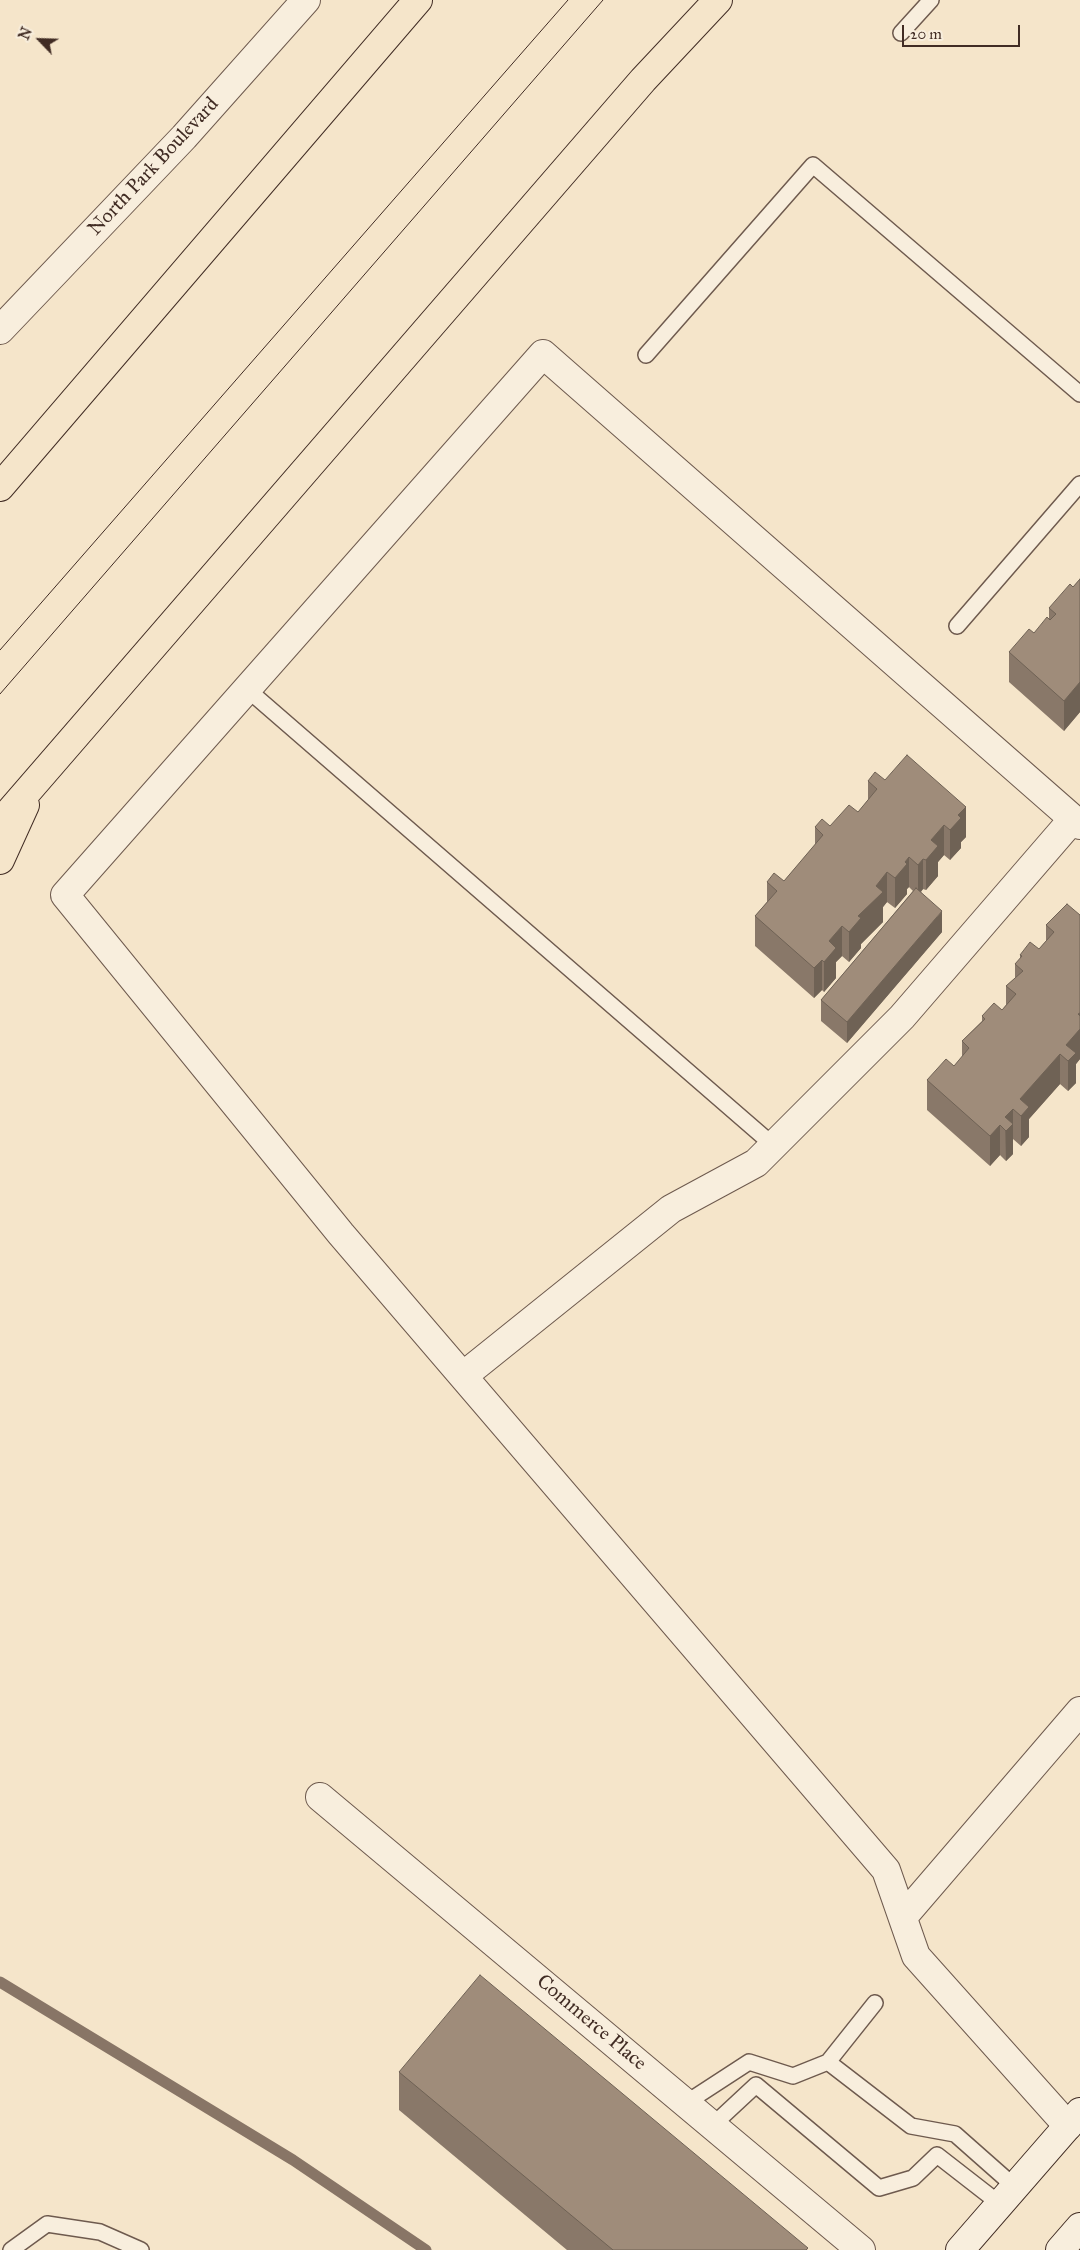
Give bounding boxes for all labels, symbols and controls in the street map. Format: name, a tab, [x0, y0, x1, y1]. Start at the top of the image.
north arrow	[15, 15, 65, 65]
scale bar	[905, 15, 1022, 47]
text: N	[16, 25, 36, 43]
text: 20 m	[910, 25, 942, 43]
street label: North Park Boulevard	[84, 93, 224, 241]
street label: Commerce Place	[531, 1970, 651, 2076]

